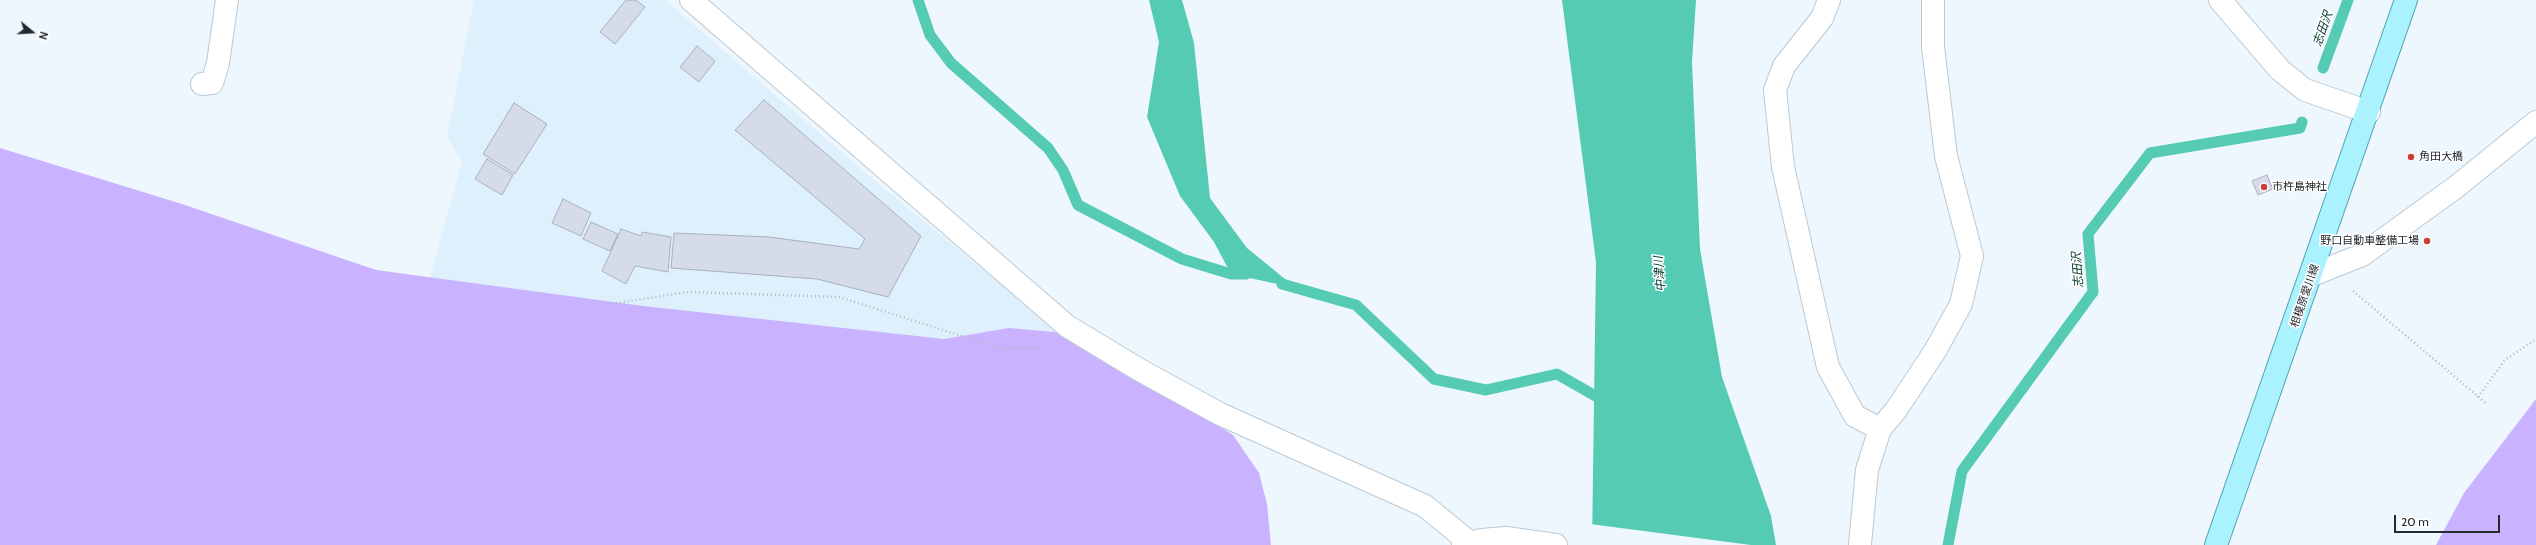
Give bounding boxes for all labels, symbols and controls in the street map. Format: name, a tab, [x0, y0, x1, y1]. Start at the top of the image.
water label: 志田沢	[2310, 10, 2336, 48]
north arrow	[12, 12, 52, 52]
text: N	[36, 30, 51, 42]
place label: 角田大橋	[2419, 150, 2463, 164]
marker: 角田大橋	[2406, 152, 2416, 162]
place label: 市杵島神社	[2272, 180, 2327, 194]
marker: 市杵島神社	[2259, 182, 2269, 192]
place label: 野口自動車整備工場	[2320, 234, 2419, 248]
marker: 野口自動車整備工場	[2422, 236, 2432, 246]
water label: 志田沢	[2070, 252, 2086, 288]
water label: 中津川	[1651, 255, 1669, 293]
street label: 相模原愛川線	[2288, 263, 2322, 329]
scale bar	[2396, 507, 2502, 533]
text: 20 m	[2401, 514, 2429, 529]

